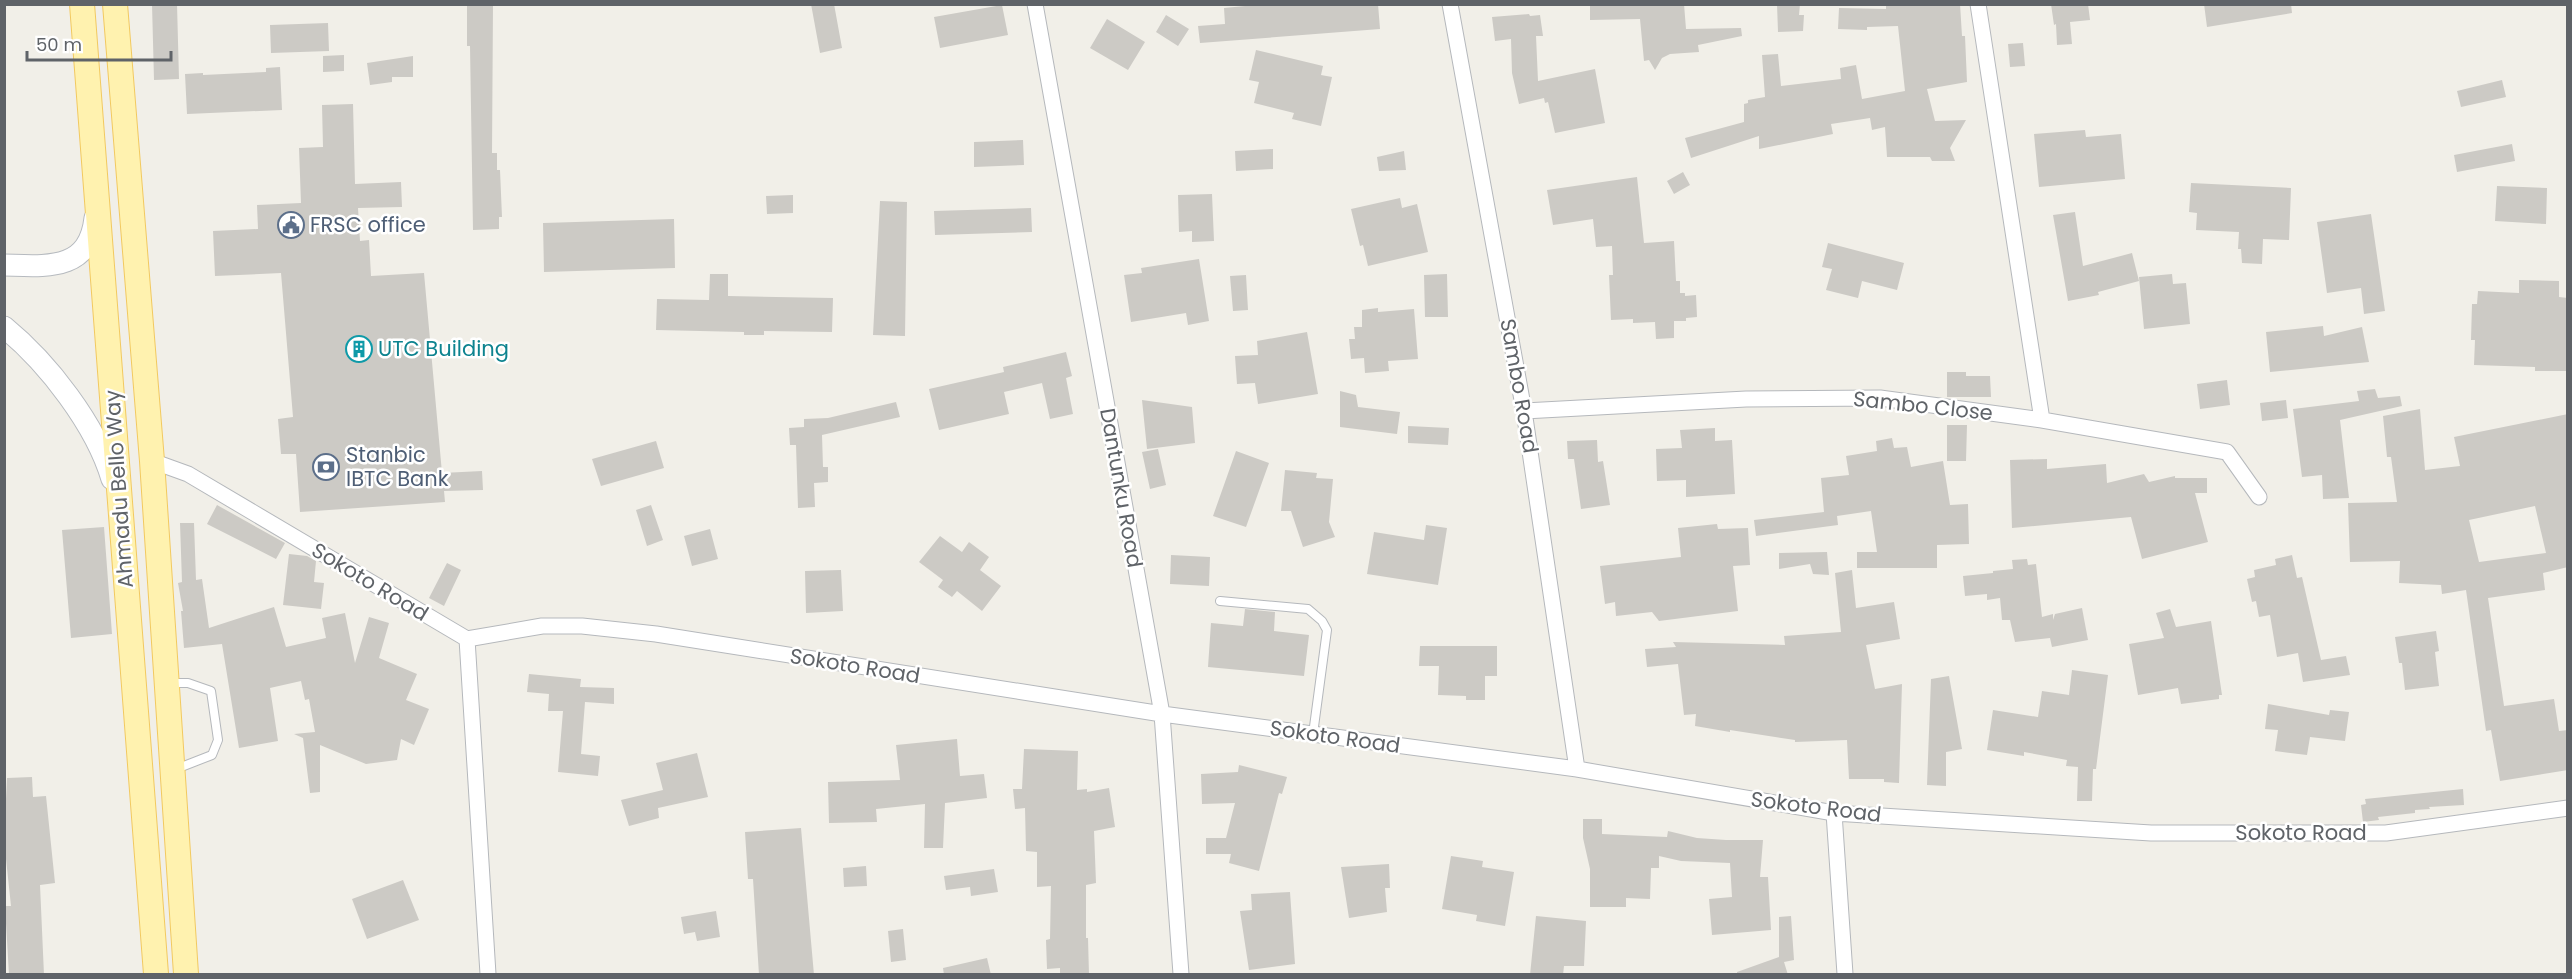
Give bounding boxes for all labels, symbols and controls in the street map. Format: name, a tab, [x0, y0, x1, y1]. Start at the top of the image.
scale bar	[27, 24, 171, 62]
text: 50 m	[36, 32, 82, 57]
public building icon: FRSC office	[276, 210, 306, 240]
place label: FRSC office	[310, 210, 426, 239]
street label: Sambo Road	[1493, 316, 1546, 455]
building icon: UTC Building	[344, 334, 374, 364]
place label: UTC Building	[378, 334, 509, 363]
street label: Sambo Close	[1852, 384, 1994, 427]
street label: Ahmadu Bello Way	[97, 389, 140, 589]
street label: Dantunku Road	[1093, 406, 1150, 570]
place label: Stanbic IBTC Bank	[346, 440, 449, 493]
bank icon: Stanbic IBTC Bank	[311, 452, 341, 482]
street label: Sokoto Road	[307, 535, 434, 628]
street label: Sokoto Road	[788, 641, 922, 690]
street label: Sokoto Road	[1268, 713, 1402, 760]
street label: Sokoto Road	[1749, 784, 1883, 829]
street label: Sokoto Road	[2235, 818, 2367, 847]

